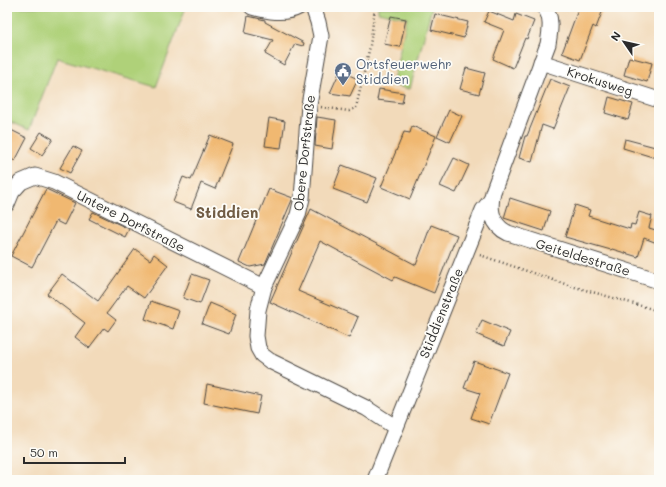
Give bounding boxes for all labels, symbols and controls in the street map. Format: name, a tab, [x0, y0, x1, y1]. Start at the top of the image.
north arrow	[604, 22, 644, 62]
text: N	[607, 28, 624, 44]
place label: Ortsfeuerwehr Stiddien	[356, 55, 452, 87]
public building icon: Ortsfeuerwehr Stiddien	[333, 61, 353, 86]
street label: Krokusweg	[565, 62, 635, 99]
street label: Obere Dorfstraße	[289, 94, 318, 212]
street label: Untere Dorfstraße	[74, 186, 188, 255]
district label: Stiddien	[196, 202, 258, 222]
street label: Geiteldestraße	[534, 234, 632, 279]
street label: Stiddienstraße	[415, 265, 466, 360]
scale bar	[24, 439, 125, 465]
text: 50 m	[30, 444, 58, 460]

